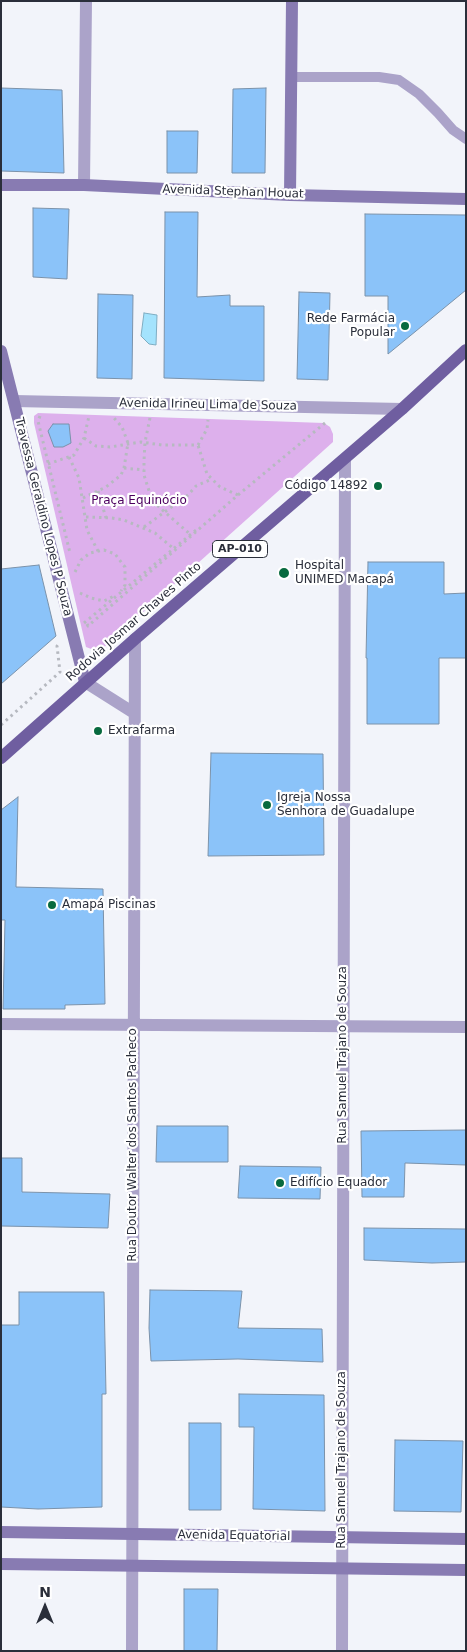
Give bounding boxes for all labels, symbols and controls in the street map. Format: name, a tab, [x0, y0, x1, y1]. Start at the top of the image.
street label: Avenida Stephan Houat	[162, 182, 304, 202]
place label: Rede Farmácia Popular	[307, 312, 395, 340]
marker: Rede Farmácia Popular	[399, 320, 411, 332]
street label: Avenida Irineu Lima de Souza	[119, 396, 297, 414]
street label: Travessa Geraldino Lopes P Souza	[11, 416, 75, 618]
place label: Código 14892	[284, 479, 368, 493]
marker: Código 14892	[372, 480, 384, 492]
park label: Praça Equinócio	[91, 494, 187, 508]
road number: AP-010	[212, 540, 268, 558]
street label: Rodovia Josmar Chaves Pinto	[63, 559, 205, 685]
place label: Hospital UNIMED Macapá	[295, 559, 394, 587]
marker: Hospital UNIMED Macapá	[277, 566, 291, 580]
place label: Extrafarma	[108, 724, 175, 738]
marker: Extrafarma	[92, 725, 104, 737]
place label: Igreja Nossa Senhora de Guadalupe	[277, 791, 415, 819]
marker: Igreja Nossa Senhora de Guadalupe	[261, 799, 273, 811]
place label: Amapá Piscinas	[62, 898, 156, 912]
marker: Amapá Piscinas	[46, 899, 58, 911]
street label: Rua Samuel Trajano de Souza	[336, 966, 350, 1144]
street label: Rua Doutor Walter dos Santos Pacheco	[126, 1028, 140, 1262]
place label: Edifício Equador	[290, 1176, 387, 1190]
marker: Edifício Equador	[274, 1177, 286, 1189]
street label: Rua Samuel Trajano de Souza	[335, 1371, 349, 1549]
street label: Avenida Equatorial	[177, 1528, 291, 1544]
north arrow	[20, 1582, 70, 1632]
text: N	[39, 1584, 51, 1600]

